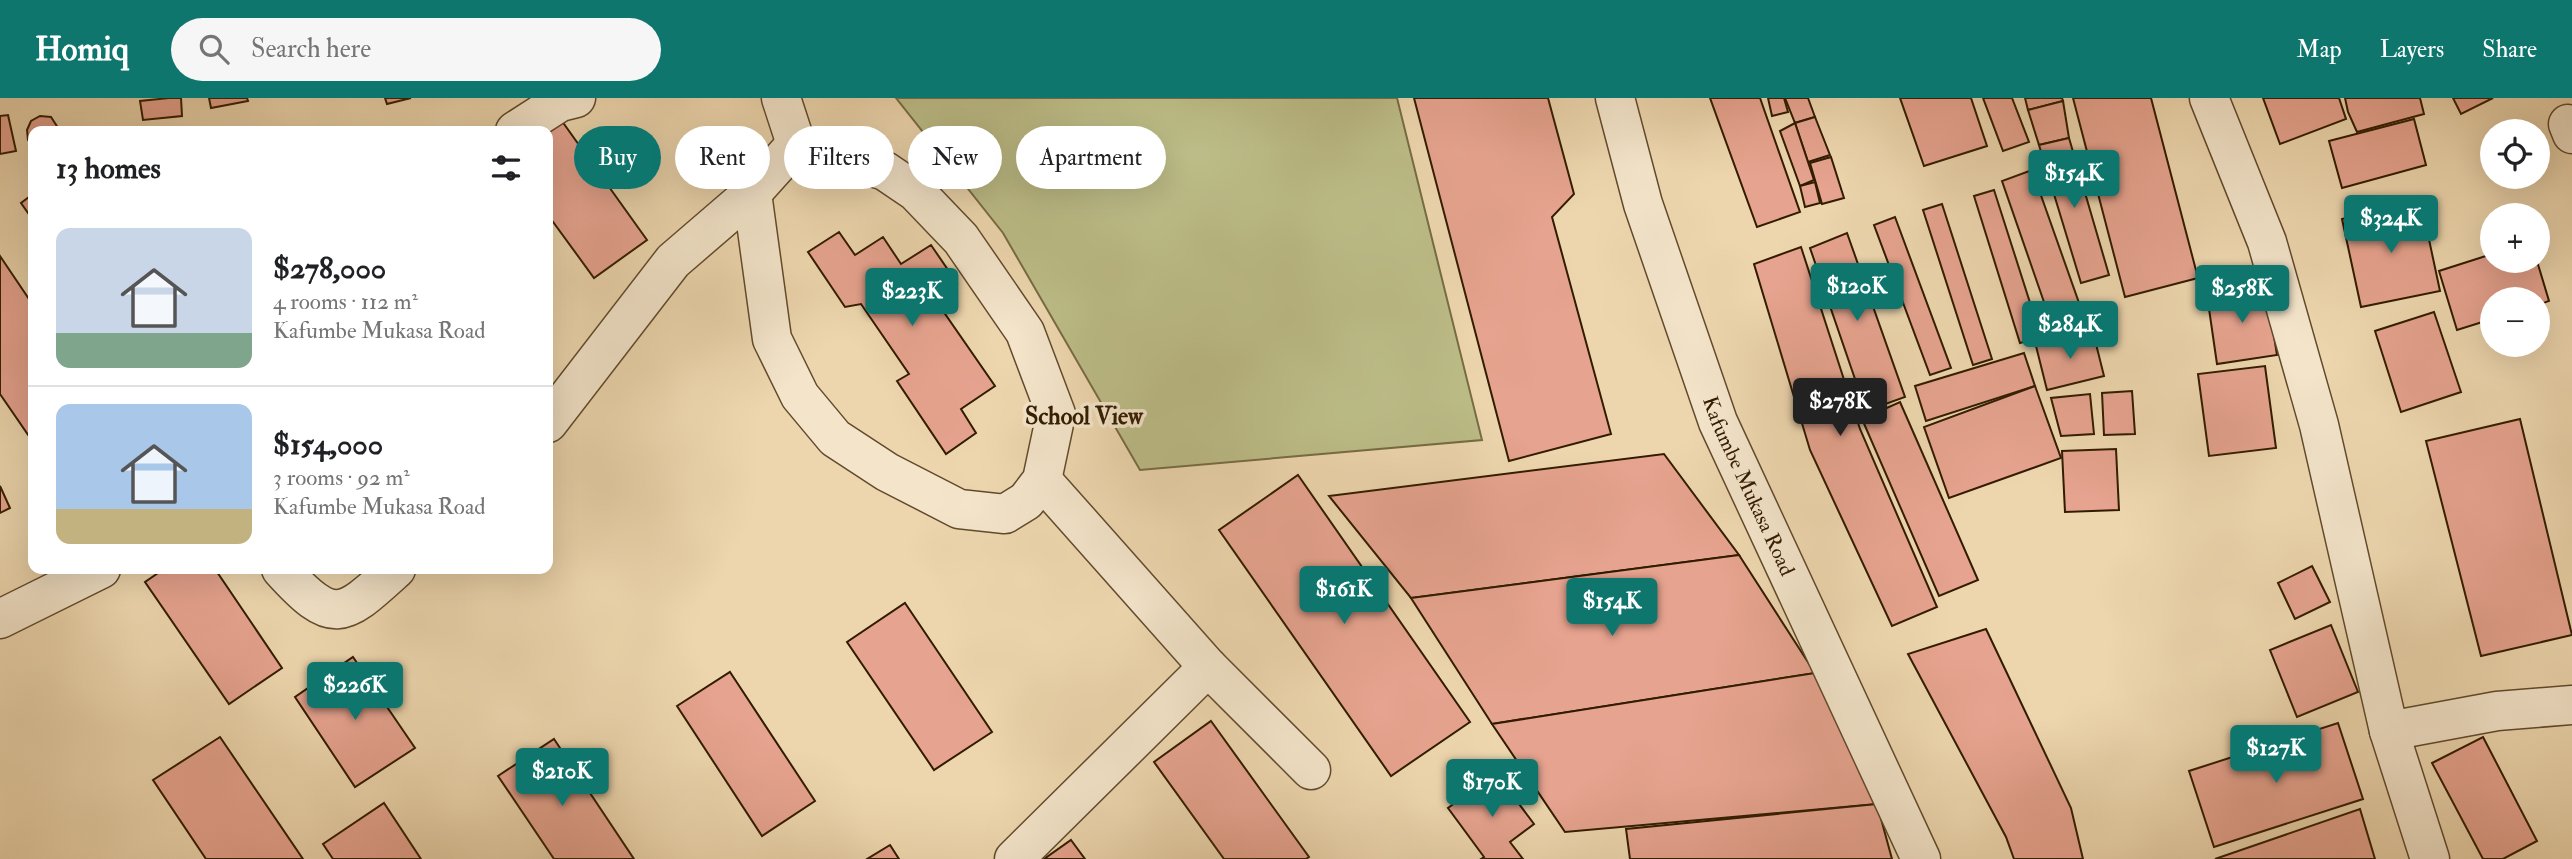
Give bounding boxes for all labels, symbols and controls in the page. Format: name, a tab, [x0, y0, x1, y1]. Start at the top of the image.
search box	[171, 18, 661, 81]
text: Homiq	[35, 29, 129, 70]
icon: search	[195, 30, 233, 68]
text: Search here	[251, 33, 371, 65]
text: Map	[2297, 34, 2342, 65]
text: Layers	[2380, 34, 2444, 65]
text: Share	[2482, 34, 2537, 65]
map controls	[2480, 119, 2550, 357]
button: locate	[2480, 119, 2550, 189]
chip: Buy	[574, 126, 661, 189]
chip: Rent	[675, 126, 770, 189]
chip: Filters	[784, 126, 894, 189]
chip: New	[908, 126, 1002, 189]
chip: Apartment	[1016, 126, 1166, 189]
icon: filters	[487, 149, 525, 187]
text: 13 homes	[56, 150, 161, 187]
pin: $154K	[2025, 150, 2123, 210]
text: $154K	[2044, 158, 2104, 187]
pin: $324K	[2342, 195, 2440, 255]
text: $324K	[2360, 203, 2422, 232]
button: +	[2480, 203, 2550, 273]
text: $278,000	[273, 250, 386, 287]
icon: home	[112, 256, 196, 340]
pin: $120K	[1808, 264, 1906, 323]
pin: $258K	[2193, 266, 2291, 325]
pin: $223K	[863, 268, 961, 328]
text: $120K	[1827, 271, 1887, 300]
text: $258K	[2211, 273, 2273, 302]
text: $223K	[881, 276, 943, 305]
text: 4 rooms · 112 m²	[273, 287, 418, 316]
button: −	[2480, 287, 2550, 357]
pin: $284K	[2021, 302, 2119, 361]
text: $284K	[2038, 309, 2102, 338]
text: Kafumbe Mukasa Road	[273, 316, 486, 345]
pin: $278K	[1791, 378, 1889, 438]
text: $278K	[1809, 386, 1871, 415]
street label: Kafumbe Mukasa Road	[1697, 393, 1801, 581]
district label: School View	[1025, 401, 1144, 432]
text: $154,000	[273, 426, 383, 463]
icon: home	[112, 432, 196, 516]
text: 3 rooms · 92 m²	[273, 463, 410, 492]
text: Kafumbe Mukasa Road	[273, 492, 486, 521]
pin: $161K	[1295, 566, 1393, 626]
text: $161K	[1316, 574, 1372, 603]
pin: $154K	[1563, 578, 1661, 638]
text: $154K	[1582, 586, 1642, 615]
pin: $226K	[306, 662, 404, 722]
text: $226K	[323, 670, 387, 699]
pin: $127K	[2227, 726, 2325, 785]
text: $127K	[2246, 733, 2306, 762]
pin: $210K	[513, 748, 611, 808]
text: $210K	[532, 756, 592, 785]
pin: $170K	[1443, 760, 1541, 819]
text: $170K	[1462, 767, 1522, 796]

